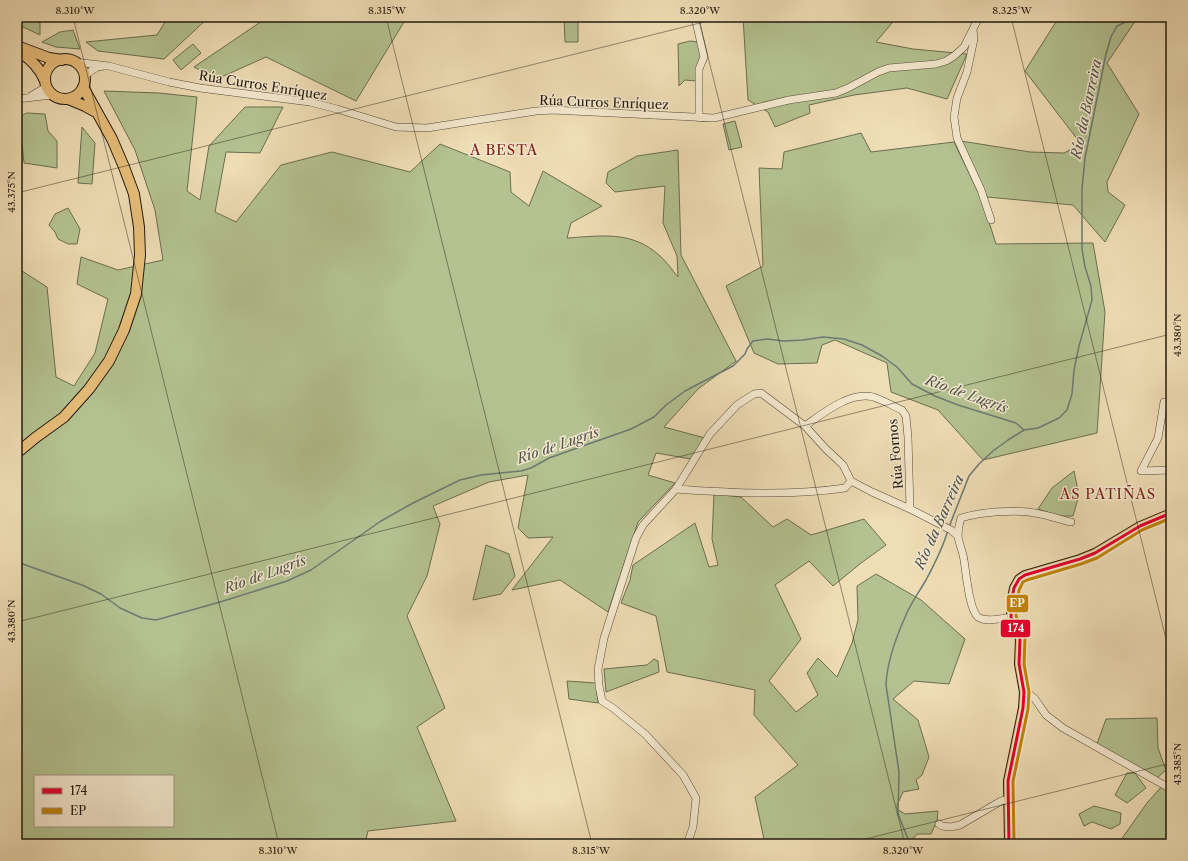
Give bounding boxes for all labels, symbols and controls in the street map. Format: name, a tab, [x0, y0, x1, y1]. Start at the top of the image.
text: 8.310°W	[56, 4, 95, 17]
text: 8.315°W	[368, 4, 407, 17]
text: 8.320°W	[680, 4, 721, 17]
text: 8.325°W	[992, 4, 1033, 17]
water label: Río da Barreira	[1066, 57, 1105, 162]
street label: Rúa Curros Enríquez	[198, 67, 329, 103]
street label: Rúa Curros Enríquez	[539, 92, 669, 112]
district label: A BESTA	[469, 141, 538, 159]
text: 43.375°N	[5, 171, 18, 213]
text: 43.380°N	[1171, 313, 1184, 357]
water label: Río de Lugrís	[923, 370, 1011, 417]
street label: Rúa Fornos	[884, 418, 906, 490]
water label: Río de Lugrís	[513, 422, 602, 468]
water label: Río da Barreira	[910, 471, 968, 573]
district label: AS PATIÑAS	[1059, 484, 1156, 503]
water label: Río de Lugrís	[221, 551, 309, 598]
line badge: EP	[1006, 594, 1029, 613]
text: EP	[1009, 596, 1025, 610]
text: 43.380°N	[5, 599, 18, 643]
line badge: 174	[1000, 619, 1031, 638]
text: 174	[1008, 621, 1025, 635]
text: 43.385°N	[1171, 743, 1184, 785]
legend	[34, 775, 174, 827]
text: 174	[70, 783, 88, 798]
text: EP	[70, 803, 86, 818]
text: 8.310°W	[259, 844, 298, 857]
text: 8.315°W	[572, 844, 611, 857]
text: 8.320°W	[883, 844, 924, 857]

